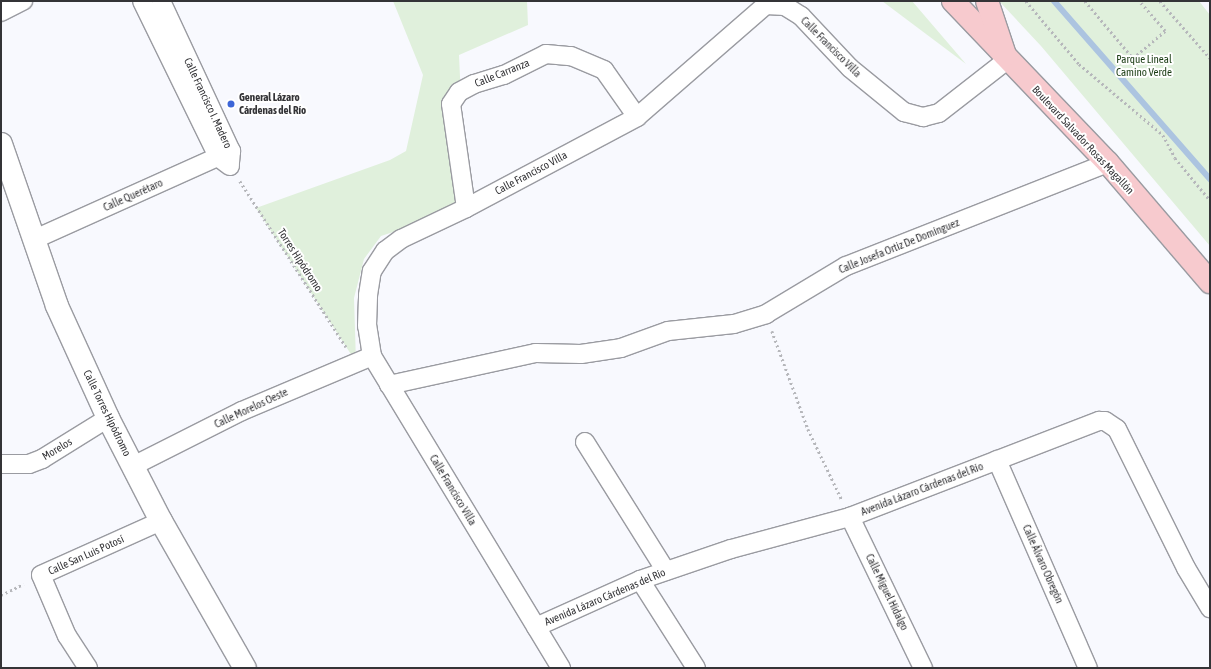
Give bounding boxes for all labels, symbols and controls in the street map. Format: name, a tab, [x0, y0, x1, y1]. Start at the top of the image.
street label: Calle Francisco Villa	[798, 14, 864, 80]
park label: Parque Lineal Camino Verde	[1116, 53, 1172, 79]
street label: Calle Francisco I. Madero	[181, 56, 235, 150]
street label: Calle Carranza	[473, 56, 531, 90]
street label: Boulevard Salvador Rosas Magallón	[1029, 83, 1137, 197]
place label: General Lázaro Cárdenas del Río	[239, 91, 306, 117]
marker: General Lázaro Cárdenas del Río	[226, 99, 236, 109]
street label: Calle Francisco Villa	[493, 148, 569, 198]
street label: Calle Querétaro	[101, 176, 165, 214]
street label: Calle Josefa Ortiz De Domínguez	[837, 216, 961, 276]
street label: Torres Hipódromo	[275, 226, 325, 294]
street label: Calle Torres Hipódromo	[80, 368, 134, 458]
street label: Calle Morelos Oeste	[212, 385, 290, 431]
street label: Morelos	[40, 435, 74, 463]
street label: Calle Francisco Villa	[427, 452, 479, 528]
street label: Avenida Lázaro Cárdenas del Río	[859, 460, 985, 518]
street label: Calle Álvaro Obregón	[1020, 523, 1066, 605]
street label: Calle San Luis Potosí	[46, 532, 126, 578]
street label: Calle Miguel Hidalgo	[863, 552, 911, 632]
street label: Avenida Lázaro Cárdenas del Río	[543, 566, 667, 628]

